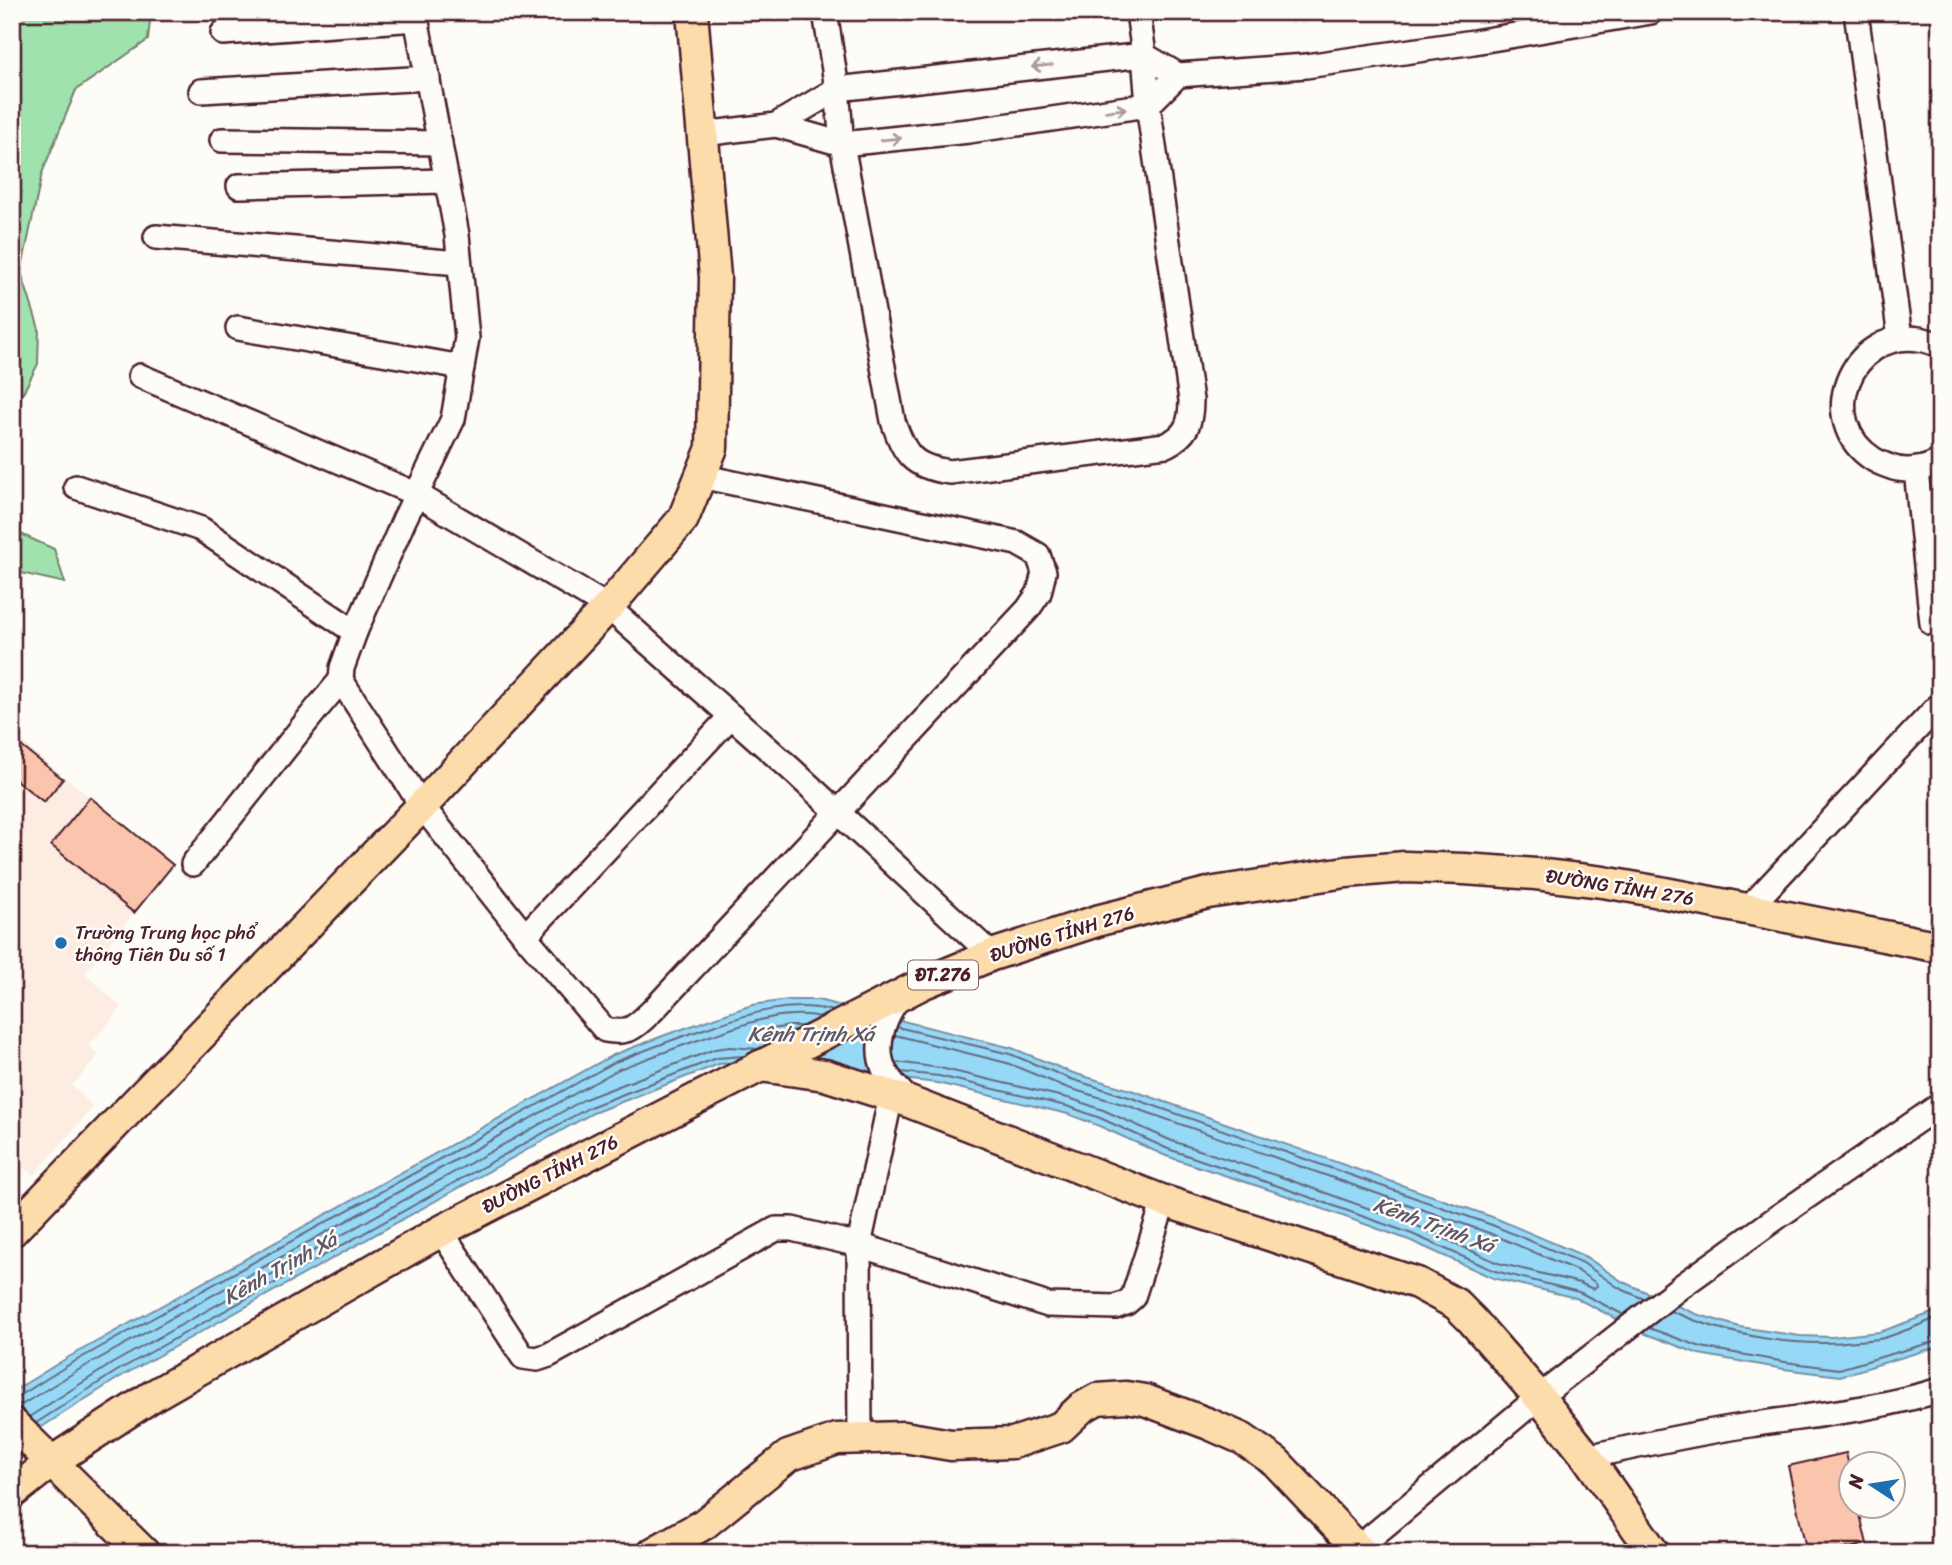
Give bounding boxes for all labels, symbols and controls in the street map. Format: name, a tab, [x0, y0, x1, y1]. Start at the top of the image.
one-way arrow	[1032, 59, 1054, 72]
one-way arrow	[1104, 103, 1127, 116]
one-way arrow	[879, 133, 901, 146]
street label: ĐƯỜNG TỈNH 276	[1543, 859, 1697, 915]
street label: ĐƯỜNG TỈNH 276	[986, 896, 1138, 972]
place label: Trường Trung học phổ thông Tiên Du số 1	[75, 916, 259, 971]
marker: Trường Trung học phổ thông Tiên Du số 1	[53, 935, 69, 951]
road number: ĐT.276	[908, 960, 978, 990]
water label: Kênh Trịnh Xá	[748, 1015, 878, 1053]
street label: ĐƯỜNG TỈNH 276	[476, 1125, 624, 1223]
water label: Kênh Trịnh Xá	[1368, 1186, 1503, 1266]
water label: Kênh Trịnh Xá	[216, 1219, 347, 1315]
north arrow	[1836, 1450, 1906, 1520]
text: N	[1838, 1471, 1874, 1492]

